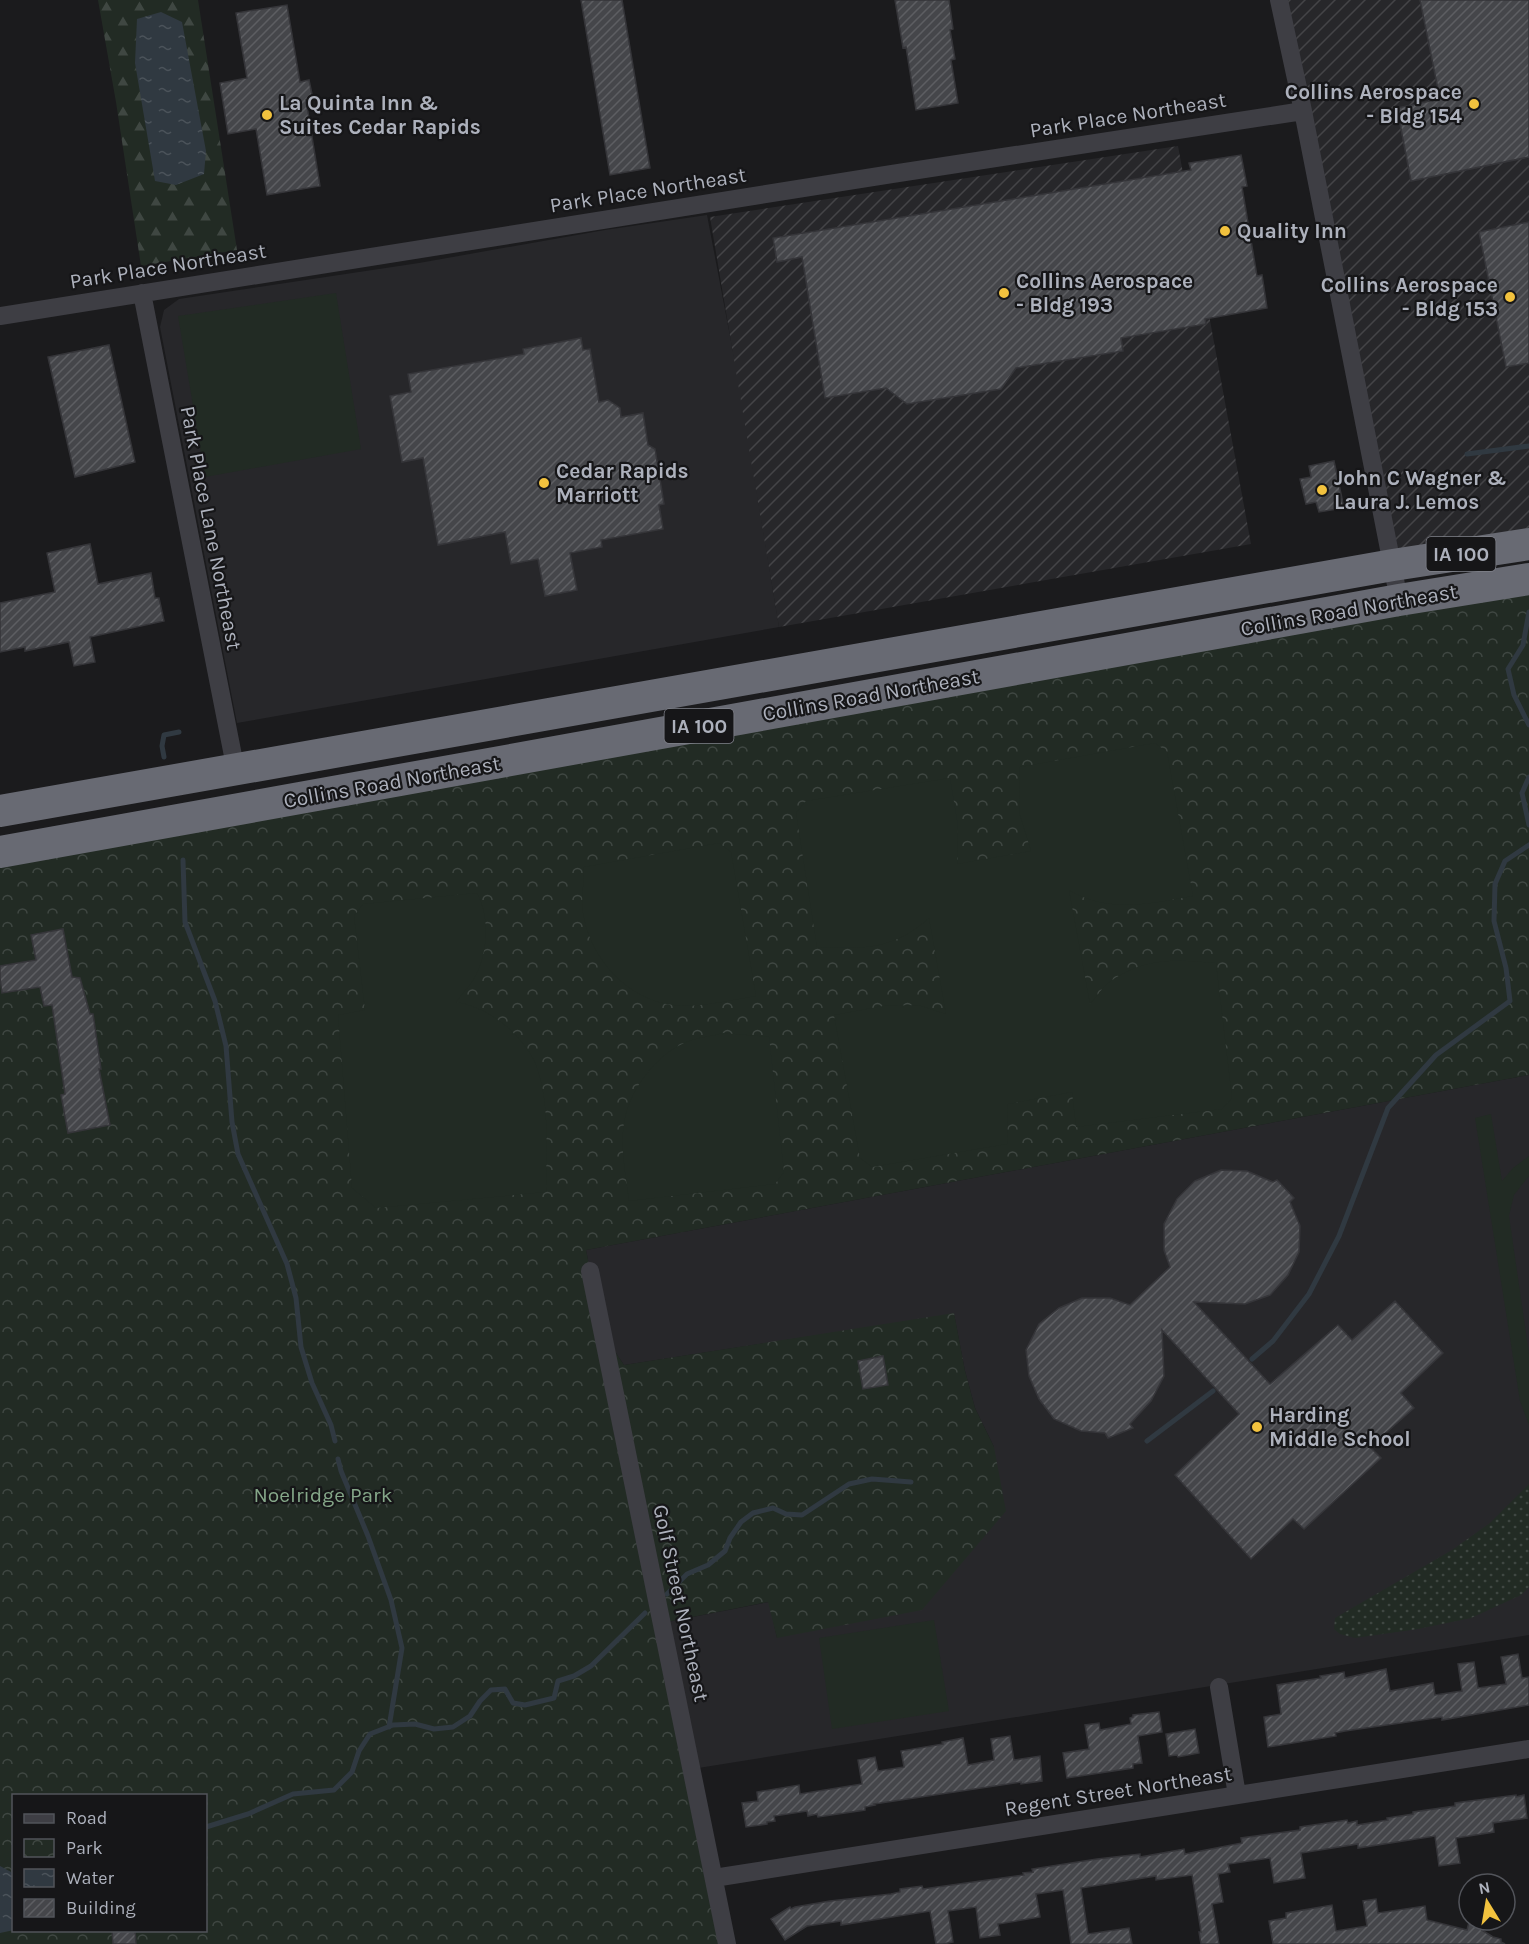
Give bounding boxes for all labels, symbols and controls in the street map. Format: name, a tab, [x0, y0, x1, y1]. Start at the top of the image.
place label: Collins Aerospace - Bldg 154	[1285, 80, 1462, 128]
street label: Park Place Northeast	[1028, 88, 1228, 142]
place label: La Quinta Inn & Suites Cedar Rapids	[279, 91, 481, 139]
marker: Collins Aerospace - Bldg 154	[1467, 97, 1481, 111]
marker: La Quinta Inn & Suites Cedar Rapids	[260, 108, 274, 122]
street label: Park Place Northeast	[548, 163, 748, 217]
place label: Quality Inn	[1237, 219, 1347, 243]
marker: Quality Inn	[1218, 224, 1232, 238]
street label: Park Place Northeast	[68, 239, 268, 293]
place label: Collins Aerospace - Bldg 193	[1016, 269, 1193, 317]
place label: Collins Aerospace - Bldg 153	[1321, 273, 1498, 321]
marker: Collins Aerospace - Bldg 193	[997, 286, 1011, 300]
marker: Collins Aerospace - Bldg 153	[1503, 290, 1517, 304]
street label: Park Place Lane Northeast	[176, 404, 246, 652]
place label: Cedar Rapids Marriott	[556, 459, 689, 507]
place label: John C Wagner & Laura J. Lemos	[1334, 466, 1507, 514]
marker: Cedar Rapids Marriott	[537, 476, 551, 490]
marker: John C Wagner & Laura J. Lemos	[1315, 483, 1329, 497]
road number: IA 100	[1426, 537, 1496, 571]
street label: Collins Road Northeast	[1239, 579, 1459, 641]
street label: Collins Road Northeast	[761, 664, 981, 726]
road number: IA 100	[664, 709, 734, 743]
street label: Collins Road Northeast	[282, 751, 502, 813]
place label: Harding Middle School	[1269, 1403, 1411, 1451]
marker: Harding Middle School	[1250, 1420, 1264, 1434]
park label: Noelridge Park	[253, 1483, 393, 1507]
street label: Golf Street Northeast	[648, 1502, 714, 1704]
street label: Regent Street Northeast	[1003, 1761, 1233, 1821]
legend	[12, 1794, 207, 1932]
text: Road	[66, 1807, 107, 1829]
text: Park	[66, 1837, 103, 1859]
text: Water	[66, 1867, 114, 1889]
north arrow	[1457, 1872, 1517, 1932]
text: N	[1477, 1877, 1492, 1898]
text: Building	[66, 1897, 136, 1919]

